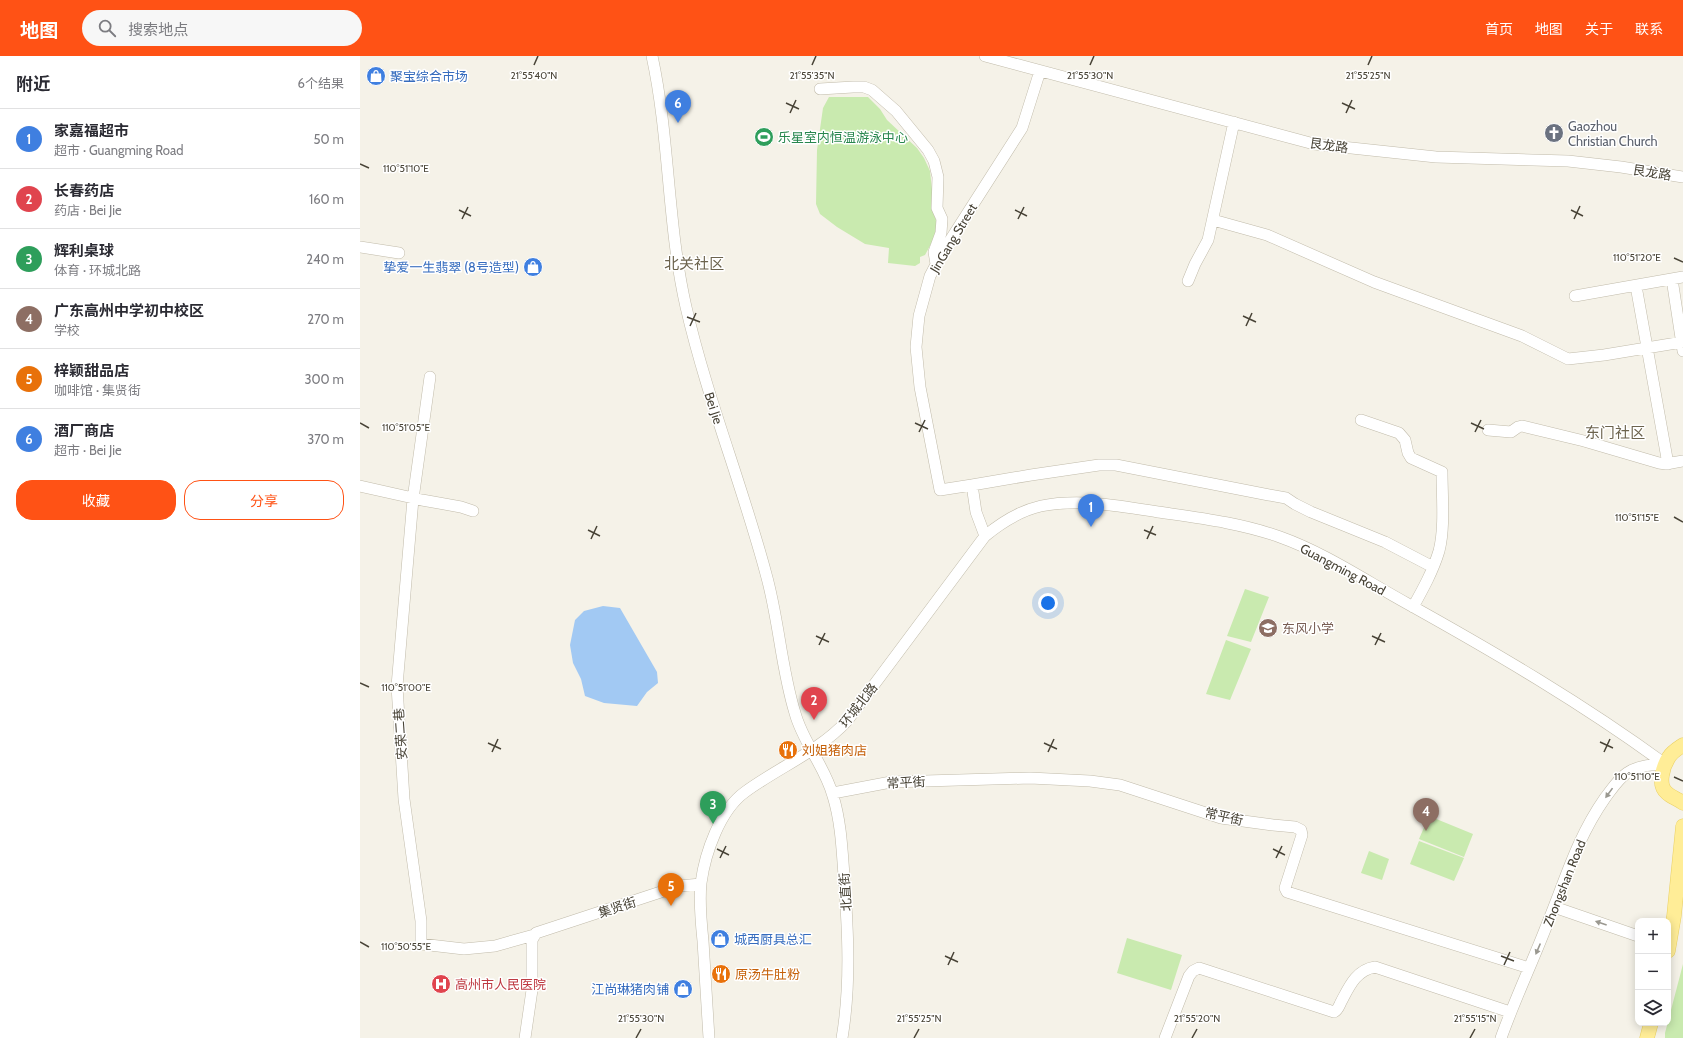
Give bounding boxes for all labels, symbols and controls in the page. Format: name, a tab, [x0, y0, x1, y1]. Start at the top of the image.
search box	[82, 10, 362, 46]
icon: search	[96, 17, 118, 39]
text: 地图	[20, 19, 58, 42]
text: 首页	[1485, 20, 1513, 38]
text: 地图	[1535, 20, 1563, 38]
text: 关于	[1585, 20, 1613, 38]
text: 联系	[1635, 20, 1663, 38]
text: 搜索地点	[128, 21, 188, 39]
shop icon: 聚宝综合市场	[365, 65, 387, 87]
place label: 聚宝综合市场	[390, 68, 468, 84]
text: 21°55'40"N	[511, 69, 557, 82]
text: 21°55'35"N	[789, 69, 835, 82]
text: 21°55'30"N	[1067, 69, 1113, 82]
text: 21°55'25"N	[1346, 69, 1390, 82]
text: 附近	[16, 74, 50, 94]
text: 6个结果	[298, 75, 344, 91]
pin: 6	[665, 90, 691, 123]
place label: Gaozhou Christian Church	[1568, 118, 1658, 149]
text: 家嘉福超市	[54, 122, 129, 140]
church icon: Gaozhou Christian Church	[1543, 122, 1565, 144]
sports icon: 乐星室内恒温游泳中心	[753, 126, 775, 148]
place label: 乐星室内恒温游泳中心	[778, 129, 908, 145]
text: 1	[27, 131, 31, 147]
text: 50 m	[314, 131, 344, 147]
street label: 艮龙路	[1309, 134, 1349, 156]
text: 超市 · Guangming Road	[54, 142, 183, 158]
street label: 艮龙路	[1631, 161, 1673, 183]
text: 110°51'10"E	[383, 162, 429, 175]
text: 长春药店	[54, 182, 114, 200]
text: 2	[26, 191, 32, 207]
text: 160 m	[309, 191, 344, 207]
street label: JinGang Street	[926, 200, 980, 276]
text: 药店 · Bei Jie	[54, 202, 122, 218]
text: 辉利桌球	[54, 242, 114, 260]
text: 3	[25, 251, 33, 267]
text: 240 m	[306, 251, 344, 267]
text: 110°51'20"E	[1613, 251, 1661, 264]
district label: 北关社区	[664, 255, 724, 273]
shop icon: 挚爱一生翡翠 (8号造型)	[522, 256, 544, 278]
place label: 挚爱一生翡翠 (8号造型)	[383, 259, 519, 275]
text: 体育 · 环城北路	[54, 262, 141, 278]
text: 广东高州中学初中校区	[54, 302, 204, 320]
text: 4	[25, 311, 33, 327]
text: 270 m	[307, 311, 344, 327]
text: 学校	[54, 322, 80, 338]
text: 梓颖甜品店	[54, 362, 129, 380]
text: 5	[26, 371, 32, 387]
text: 300 m	[304, 371, 344, 387]
text: 咖啡馆 · 集贤街	[54, 382, 141, 398]
street label: Bei Jie	[701, 390, 727, 426]
text: 110°51'05"E	[382, 421, 430, 434]
text: 酒厂商店	[54, 422, 114, 440]
district label: 东门社区	[1585, 424, 1645, 442]
text: 6	[25, 431, 33, 447]
text: 370 m	[307, 431, 344, 447]
text: 超市 · Bei Jie	[54, 442, 122, 458]
button: 收藏	[16, 480, 176, 520]
button: 分享	[184, 480, 344, 520]
pin: 1	[1078, 494, 1104, 527]
text: 110°51'15"E	[1615, 511, 1660, 524]
street label: Guangming Road	[1298, 540, 1388, 598]
your location	[1038, 593, 1058, 613]
school or university icon: 东风小学	[1257, 617, 1279, 639]
place label: 东风小学	[1282, 620, 1334, 636]
street label: 环城北路	[836, 680, 880, 730]
text: 110°51'00"E	[381, 681, 431, 694]
pin: 2	[801, 687, 827, 720]
street label: 安荣二巷	[390, 707, 410, 761]
restaurant icon: 刘姐猪肉店	[777, 739, 799, 761]
place label: 刘姐猪肉店	[802, 742, 867, 758]
text: 110°51'10"E	[1614, 770, 1660, 783]
street label: 常平街	[886, 773, 926, 791]
one-way arrow	[1605, 788, 1613, 798]
pin: 3	[700, 791, 726, 824]
pin: 4	[1413, 798, 1439, 831]
street label: 常平街	[1203, 804, 1245, 828]
street label: Zhongshan Road	[1539, 837, 1589, 929]
street label: 北直街	[836, 872, 854, 912]
pin: 5	[658, 873, 684, 906]
street label: 集贤街	[596, 893, 638, 921]
map controls	[1635, 918, 1671, 1026]
button: +	[1635, 918, 1671, 954]
one-way arrow	[1595, 920, 1607, 926]
shop icon: 城西厨具总汇	[709, 928, 731, 950]
place label: 城西厨具总汇	[734, 931, 812, 947]
text: 110°50'55"E	[381, 940, 432, 953]
one-way arrow	[1534, 943, 1540, 955]
button: −	[1635, 954, 1671, 990]
restaurant icon: 原汤牛肚粉	[710, 963, 732, 985]
place label: 原汤牛肚粉	[735, 966, 800, 982]
hospital icon: 高州市人民医院	[430, 973, 452, 995]
place label: 高州市人民医院	[455, 976, 546, 992]
shop icon: 江尚琳猪肉铺	[672, 978, 694, 1000]
place label: 江尚琳猪肉铺	[591, 981, 669, 997]
button: layers	[1635, 990, 1671, 1026]
text: 21°55'30"N	[618, 1012, 664, 1025]
text: 21°55'25"N	[897, 1012, 941, 1025]
text: 21°55'20"N	[1174, 1012, 1220, 1025]
text: 21°55'15"N	[1454, 1012, 1496, 1025]

